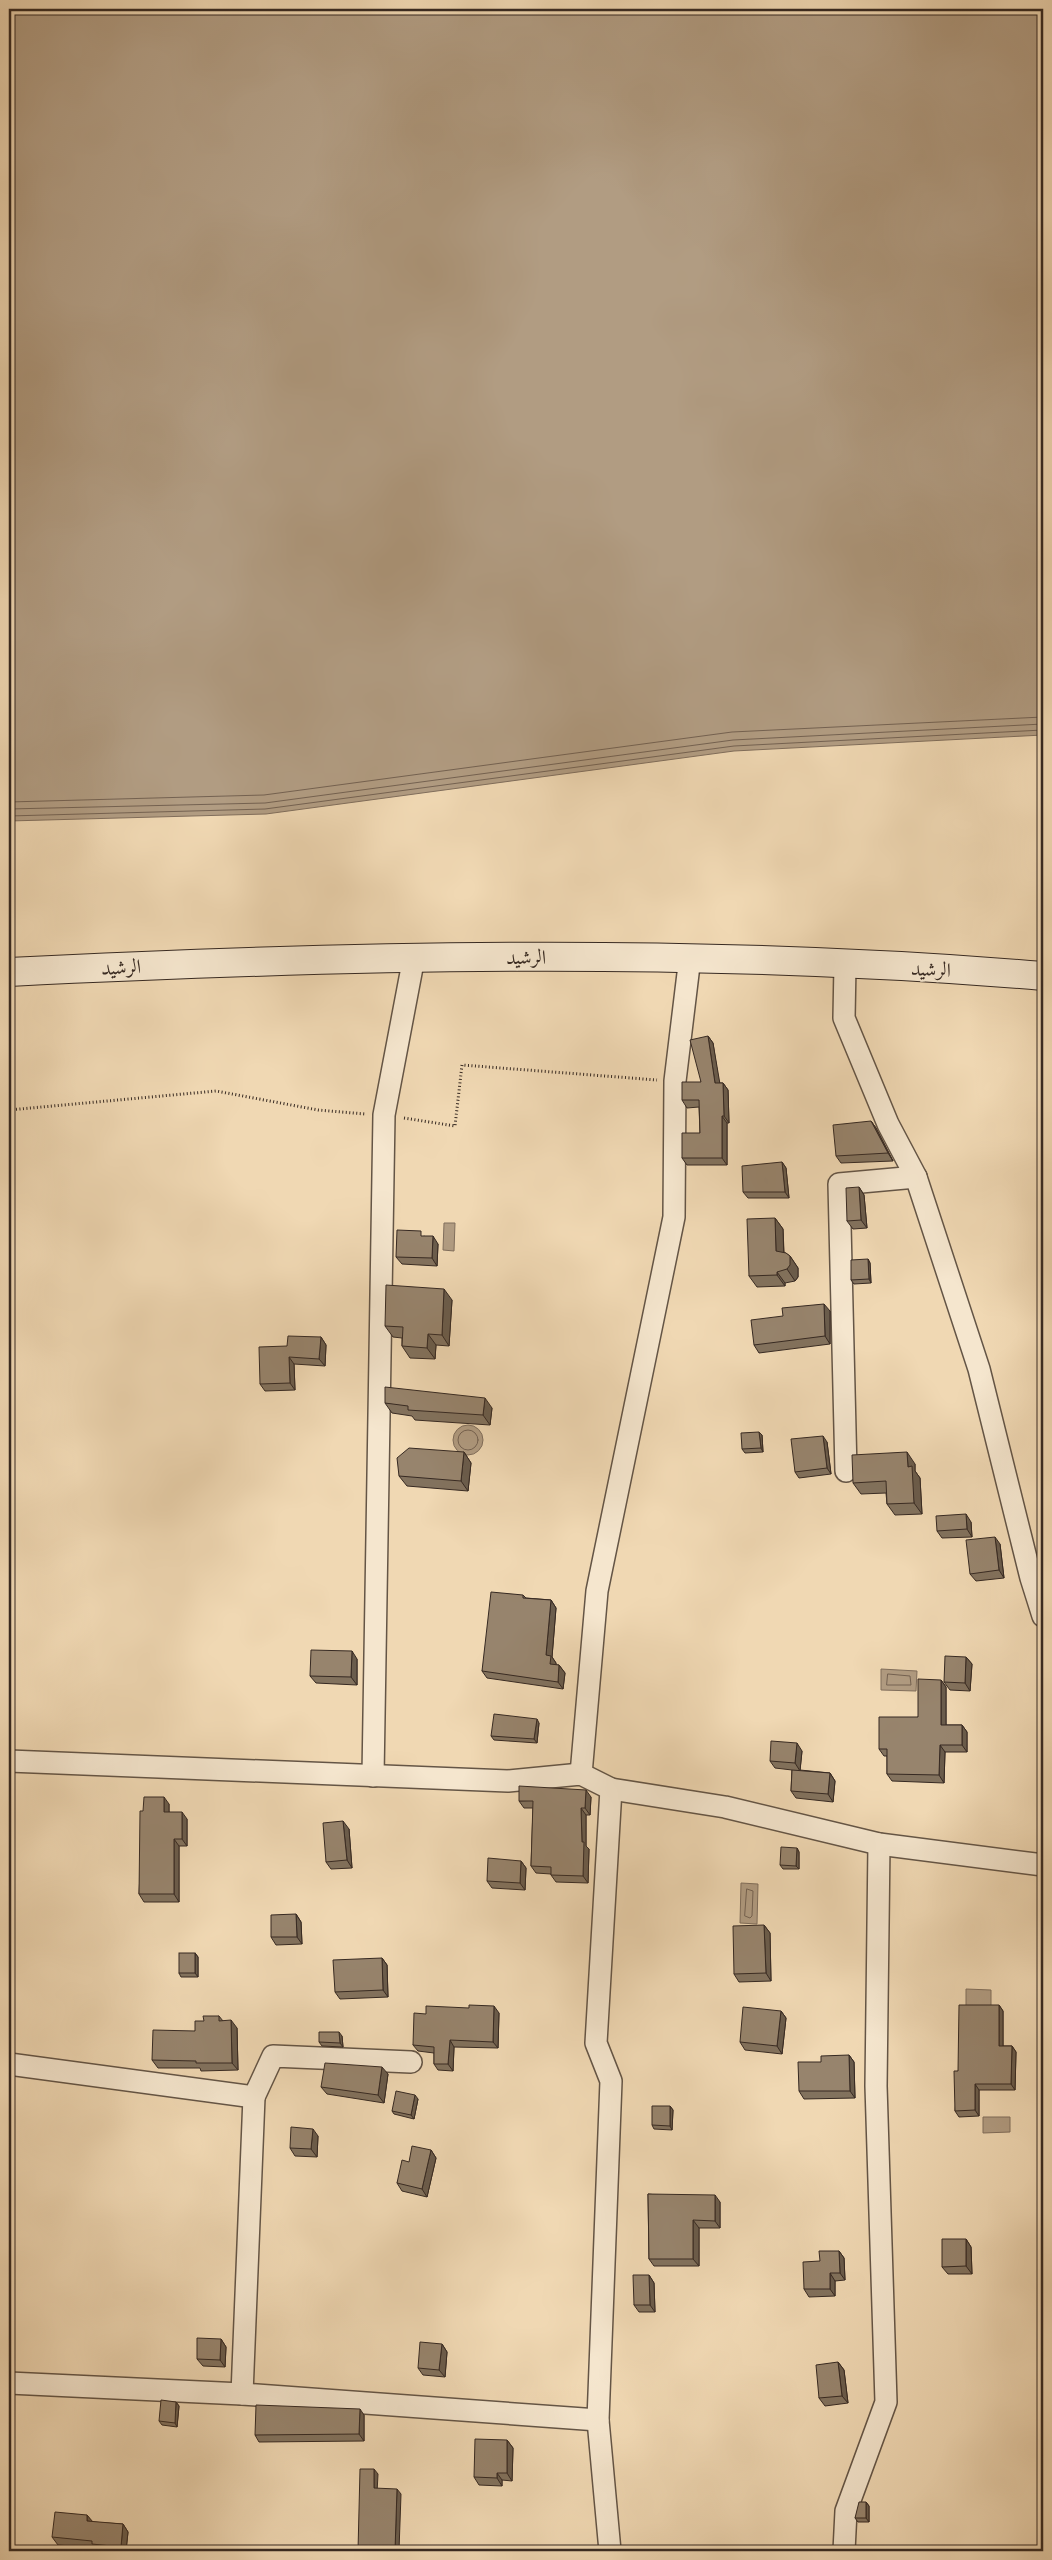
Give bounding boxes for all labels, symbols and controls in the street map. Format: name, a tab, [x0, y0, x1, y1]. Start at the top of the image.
street label: الرشيد	[506, 946, 546, 971]
street label: الرشيد	[100, 955, 142, 982]
street label: الرشيد	[910, 957, 952, 984]

